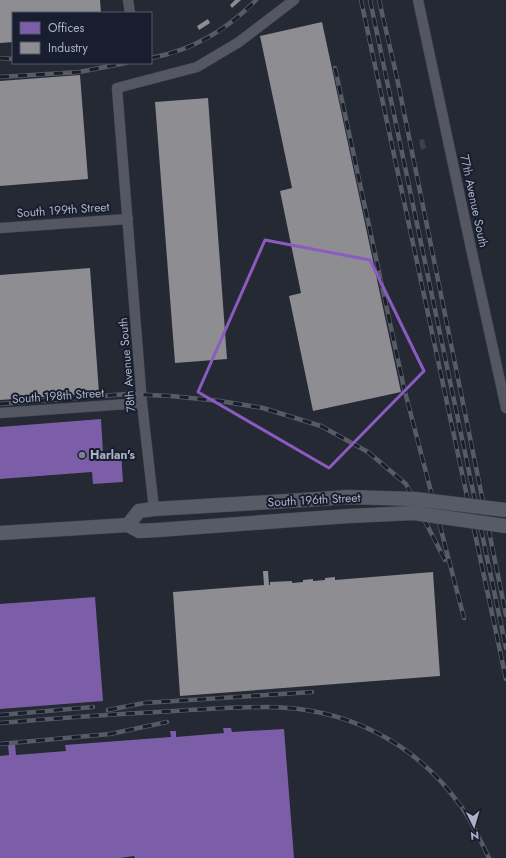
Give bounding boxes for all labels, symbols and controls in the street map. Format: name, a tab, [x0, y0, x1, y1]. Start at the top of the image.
legend	[12, 12, 152, 64]
text: Offices	[48, 19, 84, 37]
text: Industry	[48, 39, 89, 57]
street label: 77th Avenue South	[455, 153, 493, 249]
street label: South 199th Street	[16, 198, 110, 222]
street label: 78th Avenue South	[114, 317, 140, 413]
street label: South 198th Street	[11, 384, 105, 408]
place label: Harlan's	[90, 446, 136, 464]
marker: Harlan's	[77, 450, 87, 460]
street label: South 196th Street	[267, 489, 361, 511]
north arrow	[454, 806, 494, 846]
text: N	[470, 828, 480, 844]

